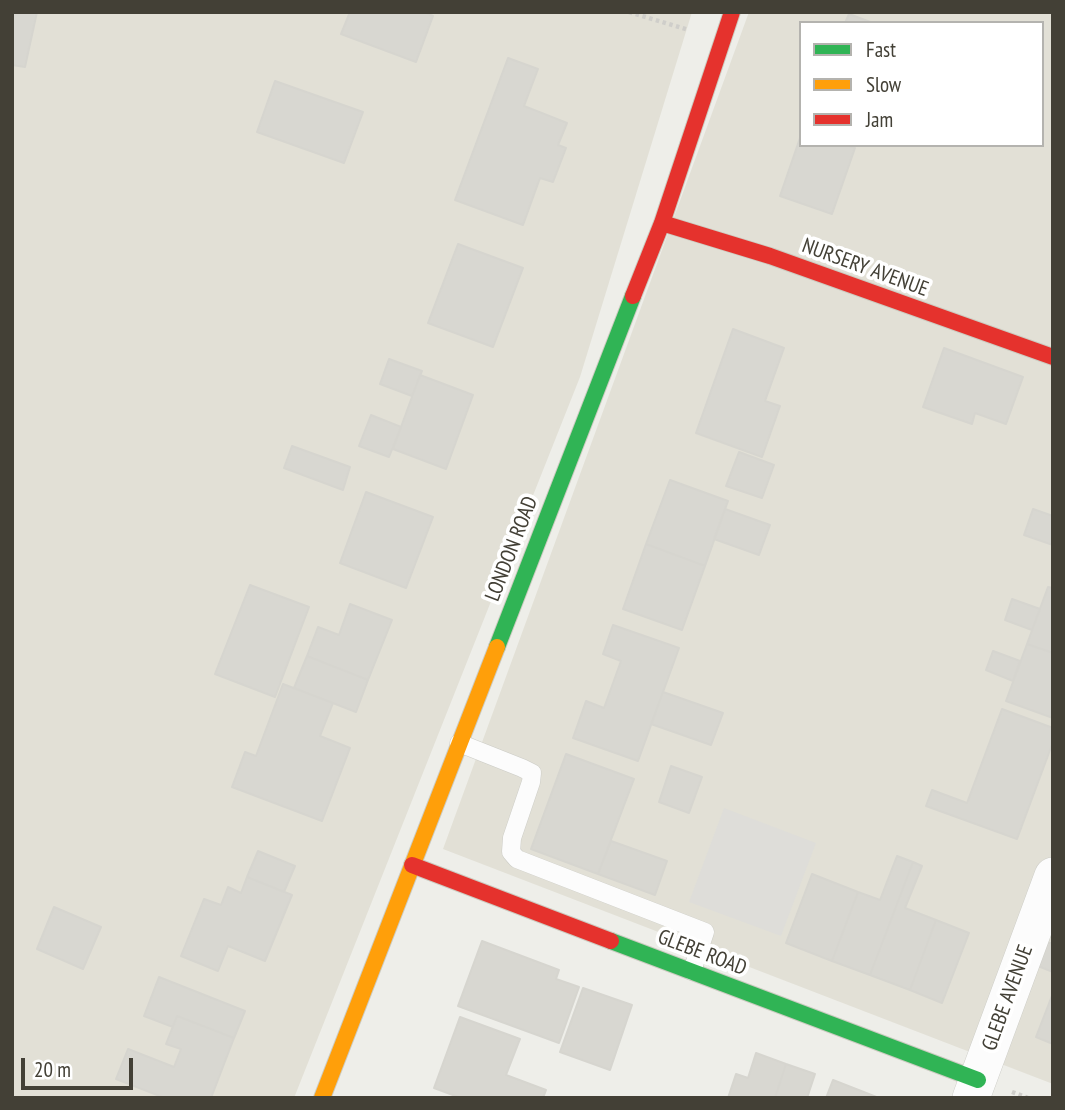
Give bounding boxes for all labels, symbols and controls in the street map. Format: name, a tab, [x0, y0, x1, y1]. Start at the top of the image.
legend	[799, 21, 1044, 147]
text: Fast	[866, 36, 896, 63]
text: Slow	[866, 71, 901, 98]
text: Jam	[866, 106, 893, 133]
street label: NURSERY AVENUE	[798, 233, 932, 303]
street label: LONDON ROAD	[480, 493, 544, 605]
street label: GLEBE ROAD	[654, 925, 750, 981]
street label: GLEBE AVENUE	[977, 942, 1039, 1054]
scale bar	[24, 1044, 136, 1088]
text: 20 m	[34, 1056, 71, 1083]

